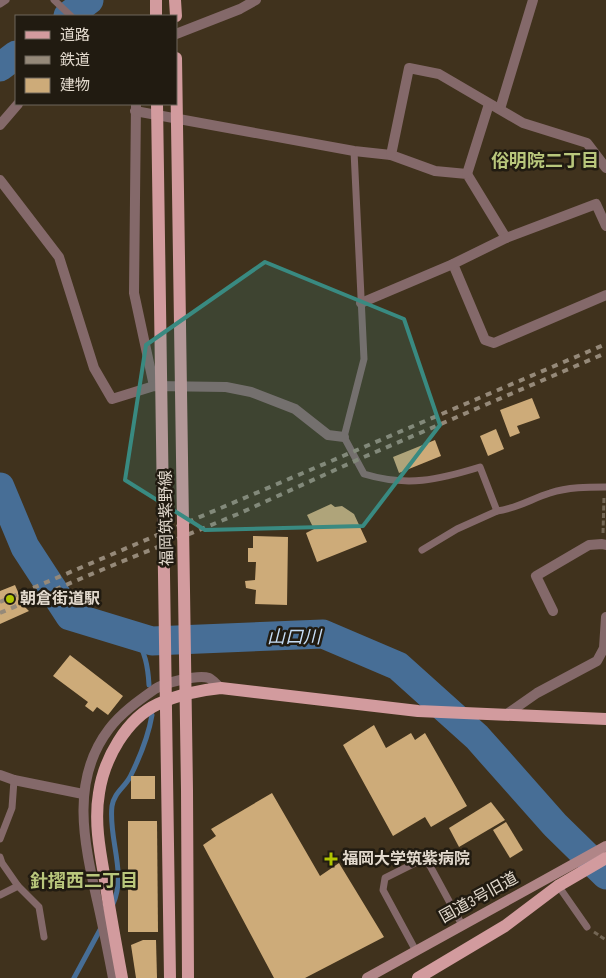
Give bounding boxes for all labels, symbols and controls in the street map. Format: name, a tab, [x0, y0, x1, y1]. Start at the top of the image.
legend	[15, 15, 178, 105]
text: 道路	[60, 26, 90, 45]
text: 鉄道	[60, 51, 90, 70]
text: 建物	[60, 76, 90, 95]
district label: 俗明院二丁目	[491, 151, 599, 172]
street label: 福岡筑紫野線	[157, 470, 177, 566]
place label: 朝倉街道駅	[20, 590, 100, 609]
marker: 朝倉街道駅	[4, 593, 16, 605]
water label: 山口川	[267, 627, 323, 648]
place label: 福岡大学筑紫病院	[342, 850, 470, 869]
marker: 福岡大学筑紫病院	[324, 852, 338, 866]
street label: 国道3号旧道	[436, 869, 522, 927]
district label: 針摺西二丁目	[30, 871, 138, 892]

